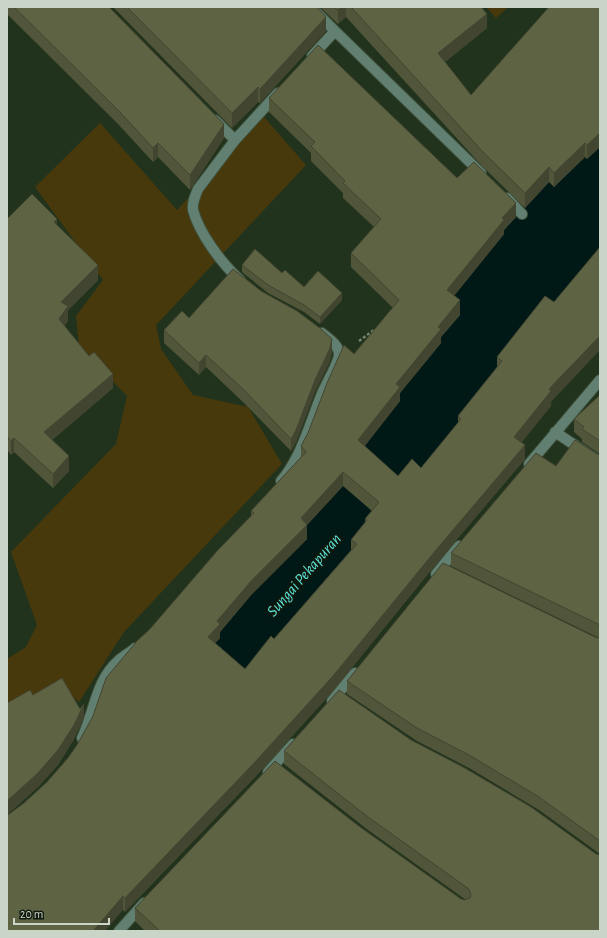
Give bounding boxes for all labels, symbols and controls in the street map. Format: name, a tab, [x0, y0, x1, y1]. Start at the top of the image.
water label: Sungai Pekapuran	[264, 531, 345, 620]
scale bar	[14, 900, 109, 926]
text: 20 m	[20, 908, 43, 920]

